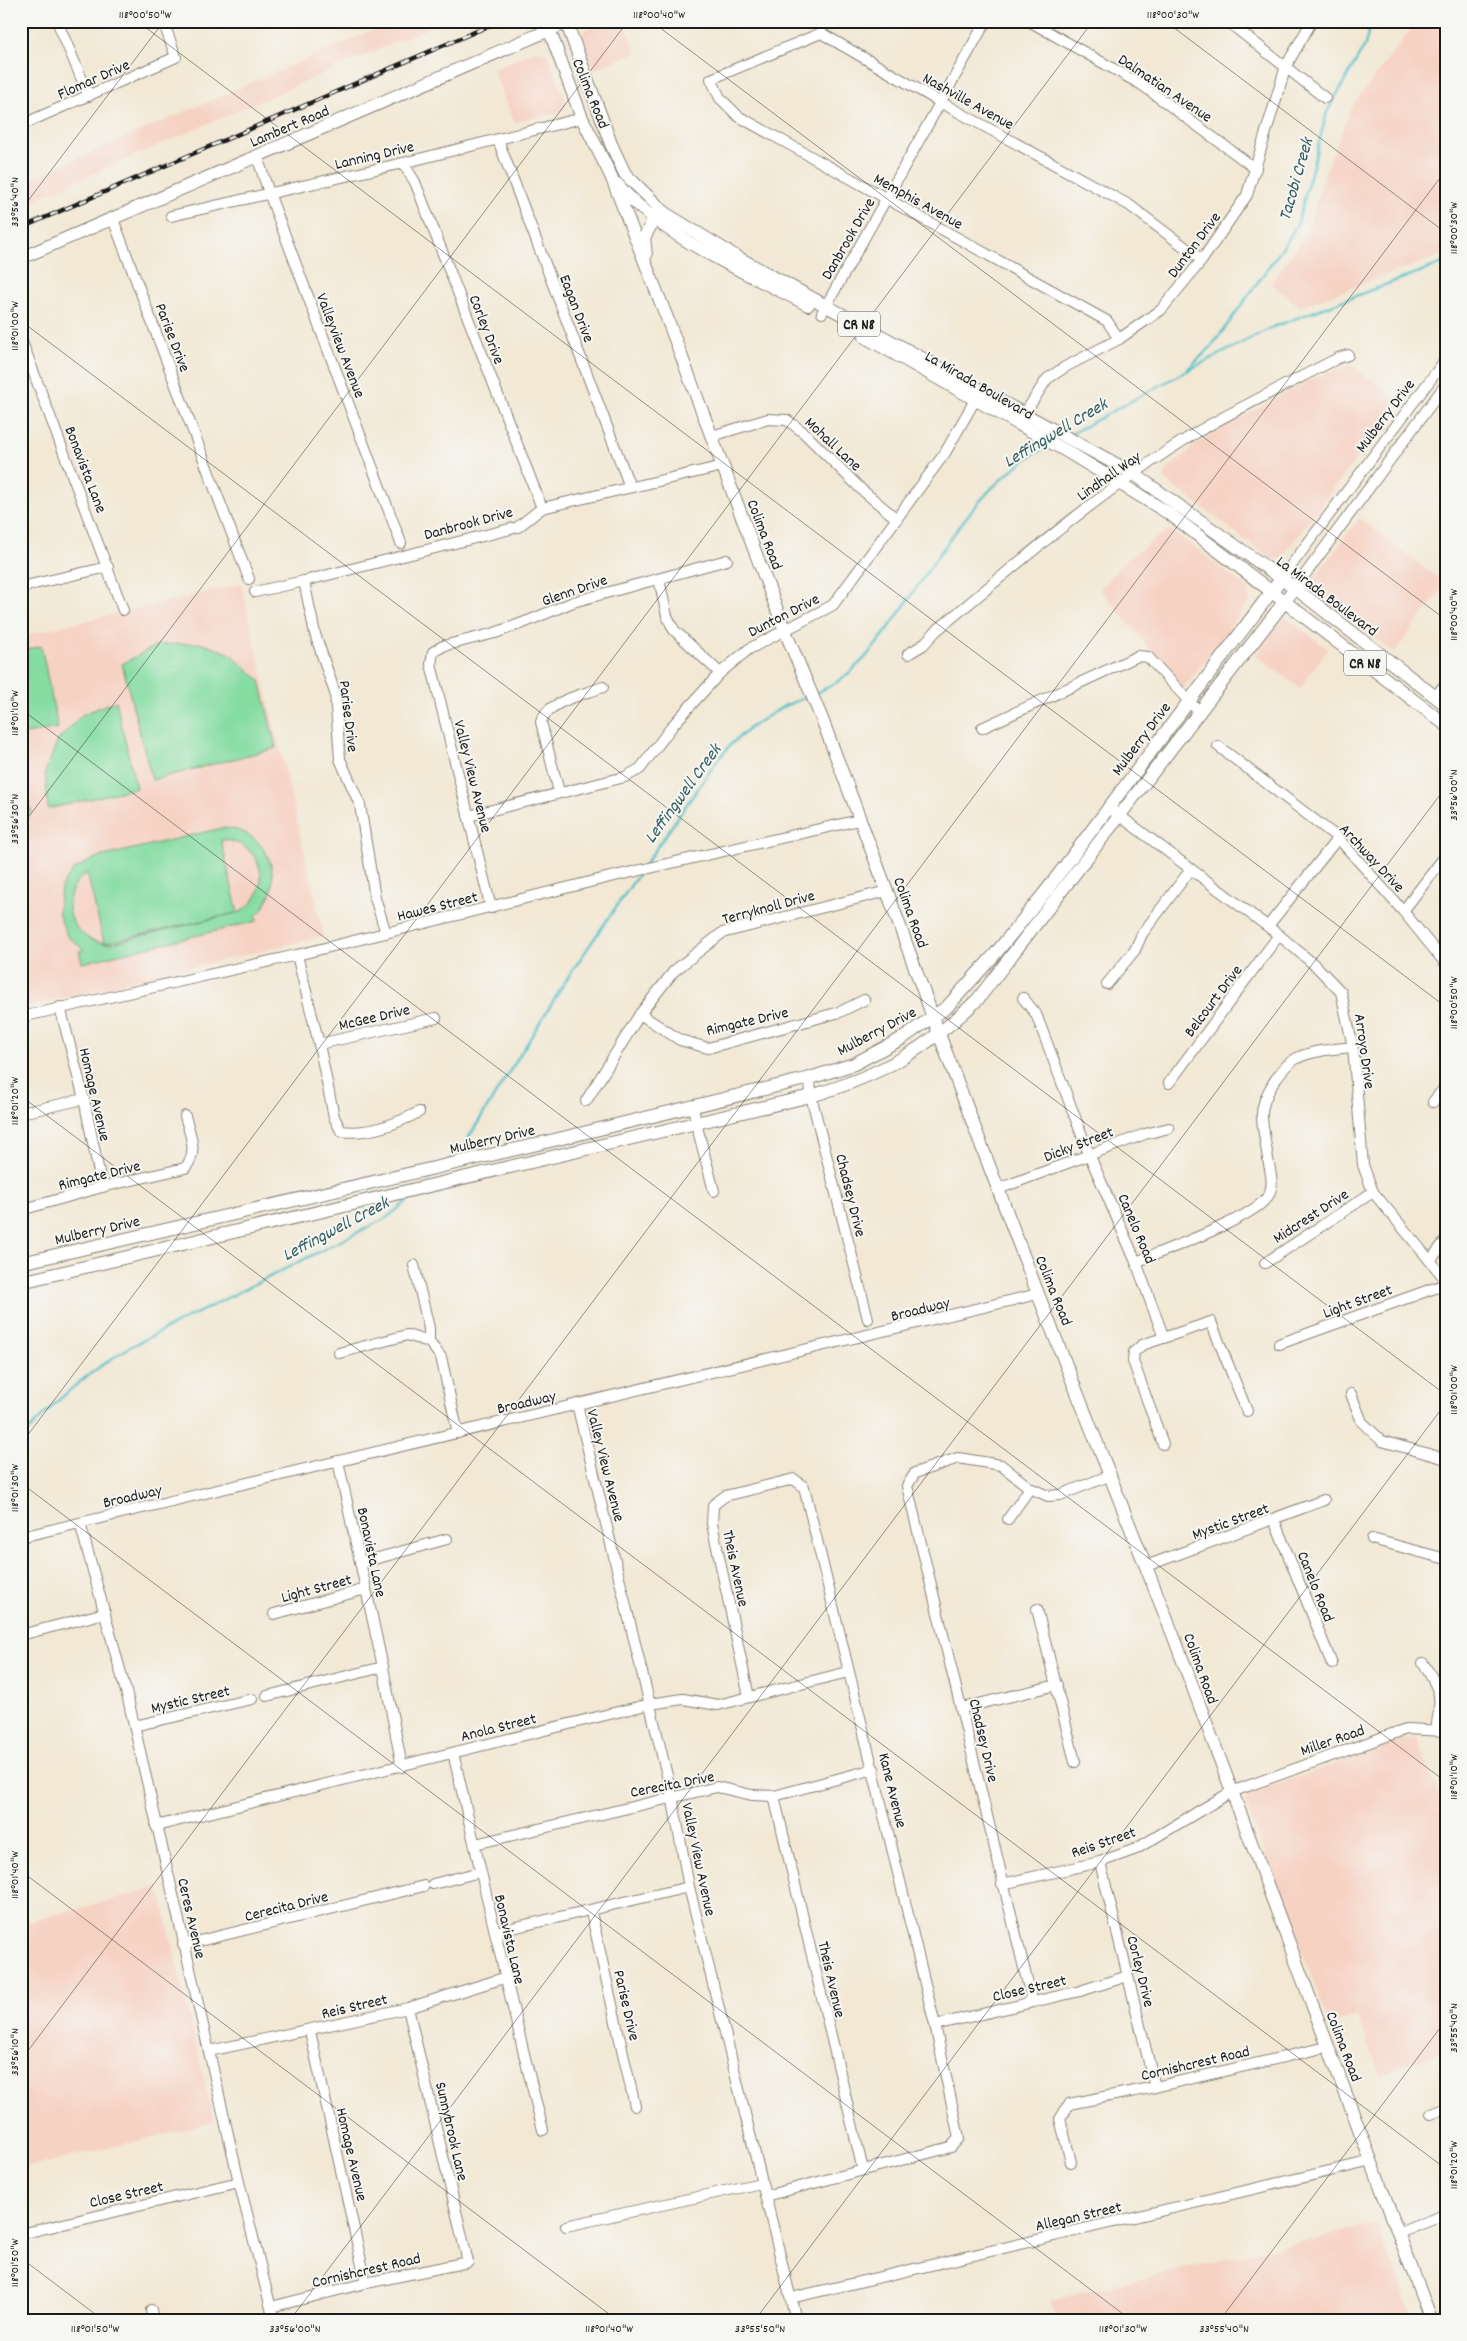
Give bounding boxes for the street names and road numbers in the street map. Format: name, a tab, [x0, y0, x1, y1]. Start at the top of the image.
street label: Dalmatian Avenue	[1113, 49, 1216, 129]
street label: Flomar Drive	[54, 54, 134, 106]
street label: Colima Road	[565, 55, 614, 132]
street label: Nashville Avenue	[918, 68, 1018, 137]
street label: Lambert Road	[247, 100, 333, 154]
street label: Lanning Drive	[333, 136, 416, 177]
street label: Memphis Avenue	[869, 168, 967, 236]
street label: Danbrook Drive	[816, 194, 882, 285]
street label: Dunton Drive	[1163, 208, 1227, 283]
street label: Eagan Drive	[552, 272, 599, 346]
street label: Valleyview Avenue	[309, 290, 370, 402]
street label: Corley Drive	[462, 292, 509, 368]
street label: Parise Drive	[148, 300, 195, 376]
road number: CR N8	[838, 312, 880, 336]
street label: La Mirada Boulevard	[920, 346, 1037, 427]
street label: Mulberry Drive	[1351, 375, 1421, 458]
street label: Mohall Lane	[798, 412, 866, 477]
street label: Bonavista Lane	[58, 423, 112, 517]
street label: Lindhall Way	[1073, 446, 1147, 508]
street label: Colima Road	[740, 496, 788, 573]
street label: Danbrook Drive	[422, 501, 516, 547]
street label: La Mirada Boulevard	[1271, 551, 1382, 643]
street label: Glenn Drive	[539, 569, 611, 613]
street label: Dunton Drive	[744, 588, 824, 644]
road number: CR N8	[1344, 650, 1386, 676]
street label: Parise Drive	[332, 679, 363, 753]
street label: Mulberry Drive	[1107, 698, 1177, 781]
street label: Valley View Avenue	[446, 718, 497, 835]
street label: Archway Drive	[1333, 819, 1409, 898]
street label: Colima Road	[886, 874, 933, 951]
street label: Terryknoll Drive	[720, 885, 817, 932]
street label: Hawes Street	[395, 886, 480, 929]
street label: Belcourt Drive	[1179, 961, 1249, 1042]
street label: McGee Drive	[337, 999, 412, 1038]
street label: Rimgate Drive	[704, 1002, 791, 1043]
street label: Mulberry Drive	[833, 1002, 921, 1063]
street label: Arroyo Drive	[1347, 1012, 1380, 1090]
street label: Homage Avenue	[72, 1046, 115, 1144]
street label: Mulberry Drive	[448, 1119, 537, 1161]
street label: Dicky Street	[1041, 1121, 1117, 1169]
street label: Chadsey Drive	[828, 1152, 871, 1240]
street label: Rimgate Drive	[56, 1155, 143, 1198]
street label: Midcrest Drive	[1269, 1184, 1354, 1250]
street label: Canelo Road	[1111, 1190, 1161, 1268]
street label: Mulberry Drive	[53, 1210, 142, 1252]
street label: Colima Road	[1028, 1252, 1077, 1329]
street label: Light Street	[1320, 1279, 1396, 1326]
street label: Broadway	[889, 1292, 953, 1329]
street label: Broadway	[495, 1385, 559, 1421]
street label: Valley View Avenue	[579, 1407, 630, 1524]
street label: Broadway	[101, 1479, 165, 1515]
street label: Mystic Street	[1189, 1498, 1273, 1547]
street label: Bonavista Lane	[350, 1505, 391, 1600]
street label: Theis Avenue	[715, 1528, 754, 1609]
street label: Canelo Road	[1290, 1548, 1339, 1626]
street label: Light Street	[279, 1569, 355, 1610]
street label: Colima Road	[1176, 1630, 1223, 1707]
street label: Mystic Street	[149, 1680, 232, 1721]
street label: Chadsey Drive	[962, 1697, 1003, 1785]
street label: Anola Street	[458, 1708, 539, 1749]
street label: Miller Road	[1298, 1720, 1368, 1763]
street label: Kane Avenue	[871, 1751, 912, 1831]
street label: Cerecita Drive	[628, 1766, 716, 1805]
street label: Valley View Avenue	[674, 1801, 721, 1918]
street label: Reis Street	[1068, 1822, 1139, 1865]
street label: Ceres Avenue	[170, 1876, 211, 1961]
street label: Cerecita Drive	[242, 1886, 331, 1929]
street label: Bonavista Lane	[487, 1892, 530, 1987]
street label: Corley Drive	[1120, 1934, 1160, 2010]
street label: Theis Avenue	[811, 1939, 851, 2020]
street label: Parise Drive	[606, 1968, 645, 2043]
street label: Close Street	[990, 1970, 1069, 2009]
street label: Reis Street	[319, 1989, 390, 2026]
street label: Colima Road	[1319, 2008, 1367, 2085]
street label: Cornishcrest Road	[1139, 2041, 1252, 2088]
street label: Sunnybrook Lane	[428, 2080, 473, 2183]
street label: Homage Avenue	[329, 2106, 372, 2204]
street label: Close Street	[87, 2176, 166, 2215]
street label: Allegan Street	[1033, 2196, 1124, 2239]
street label: Cornishcrest Road	[310, 2248, 423, 2295]

